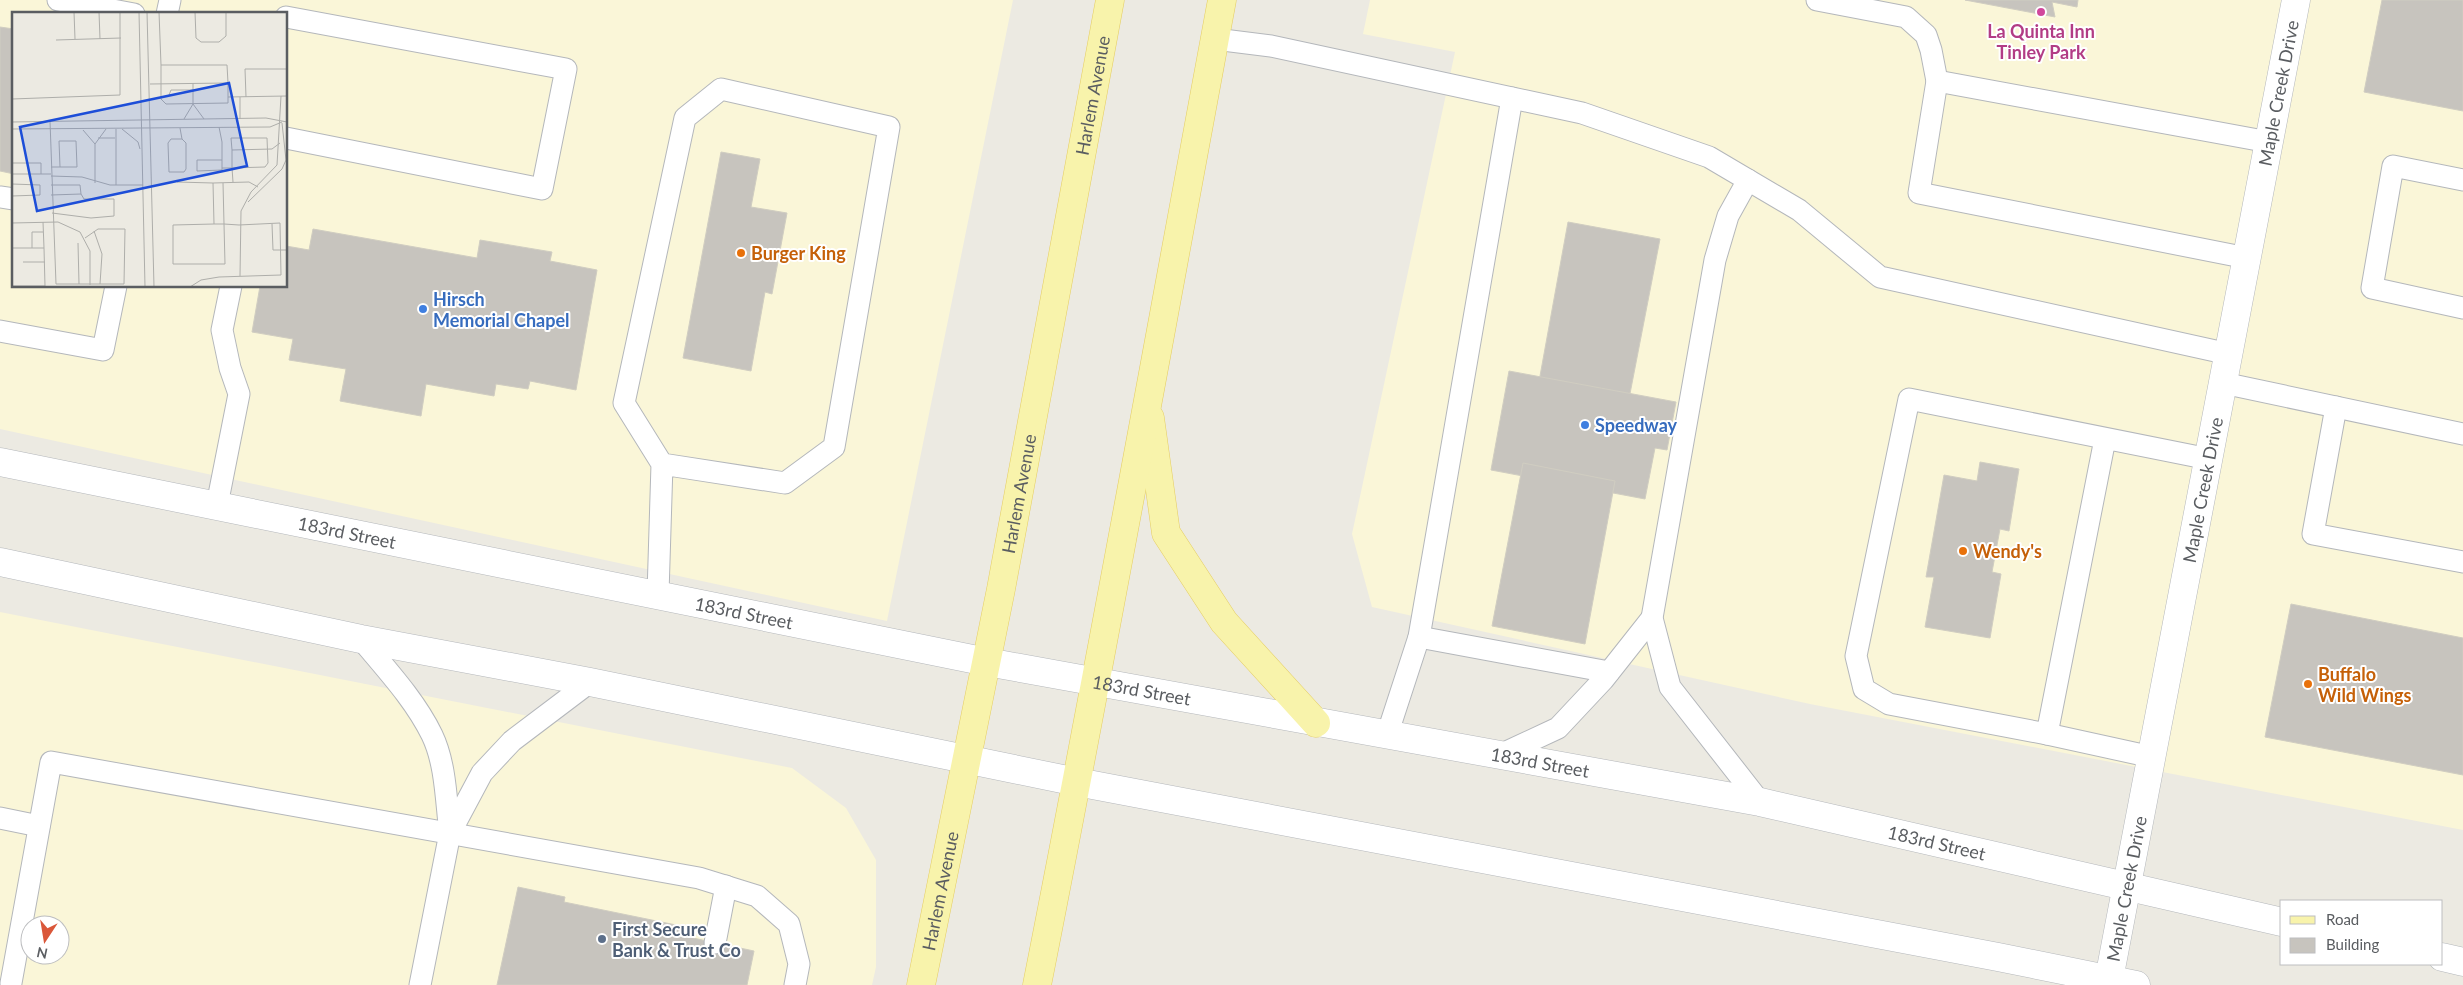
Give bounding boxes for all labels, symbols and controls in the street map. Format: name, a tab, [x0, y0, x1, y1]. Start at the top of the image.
marker: La Quinta Inn Tinley Park	[2035, 6, 2047, 18]
inset map	[12, 12, 288, 288]
street label: Maple Creek Drive	[2254, 18, 2303, 168]
place label: La Quinta Inn Tinley Park	[1987, 20, 2095, 63]
street label: Harlem Avenue	[1071, 34, 1114, 157]
place label: Burger King	[751, 242, 846, 264]
marker: Burger King	[735, 247, 747, 259]
place label: Hirsch Memorial Chapel	[433, 288, 570, 331]
marker: Hirsch Memorial Chapel	[417, 303, 429, 315]
place label: Speedway	[1595, 414, 1678, 436]
street label: Maple Creek Drive	[2178, 415, 2227, 565]
marker: Speedway	[1579, 419, 1591, 431]
street label: Harlem Avenue	[997, 432, 1040, 555]
street label: 183rd Street	[296, 512, 399, 553]
place label: Wendy's	[1973, 540, 2042, 562]
marker: Wendy's	[1957, 545, 1969, 557]
street label: 183rd Street	[693, 592, 795, 634]
place label: Buffalo Wild Wings	[2318, 663, 2411, 706]
street label: 183rd Street	[1090, 670, 1193, 710]
marker: Buffalo Wild Wings	[2302, 678, 2314, 690]
street label: 183rd Street	[1489, 742, 1591, 782]
street label: Maple Creek Drive	[2102, 814, 2151, 963]
street label: 183rd Street	[1886, 821, 1988, 865]
street label: Harlem Avenue	[917, 829, 963, 952]
legend	[2280, 900, 2443, 965]
text: Road	[2326, 910, 2359, 928]
north arrow	[20, 915, 70, 965]
place label: First Secure Bank & Trust Co	[612, 918, 741, 961]
marker: First Secure Bank & Trust Co	[596, 933, 608, 945]
text: Building	[2326, 935, 2379, 953]
text: N	[35, 944, 49, 963]

